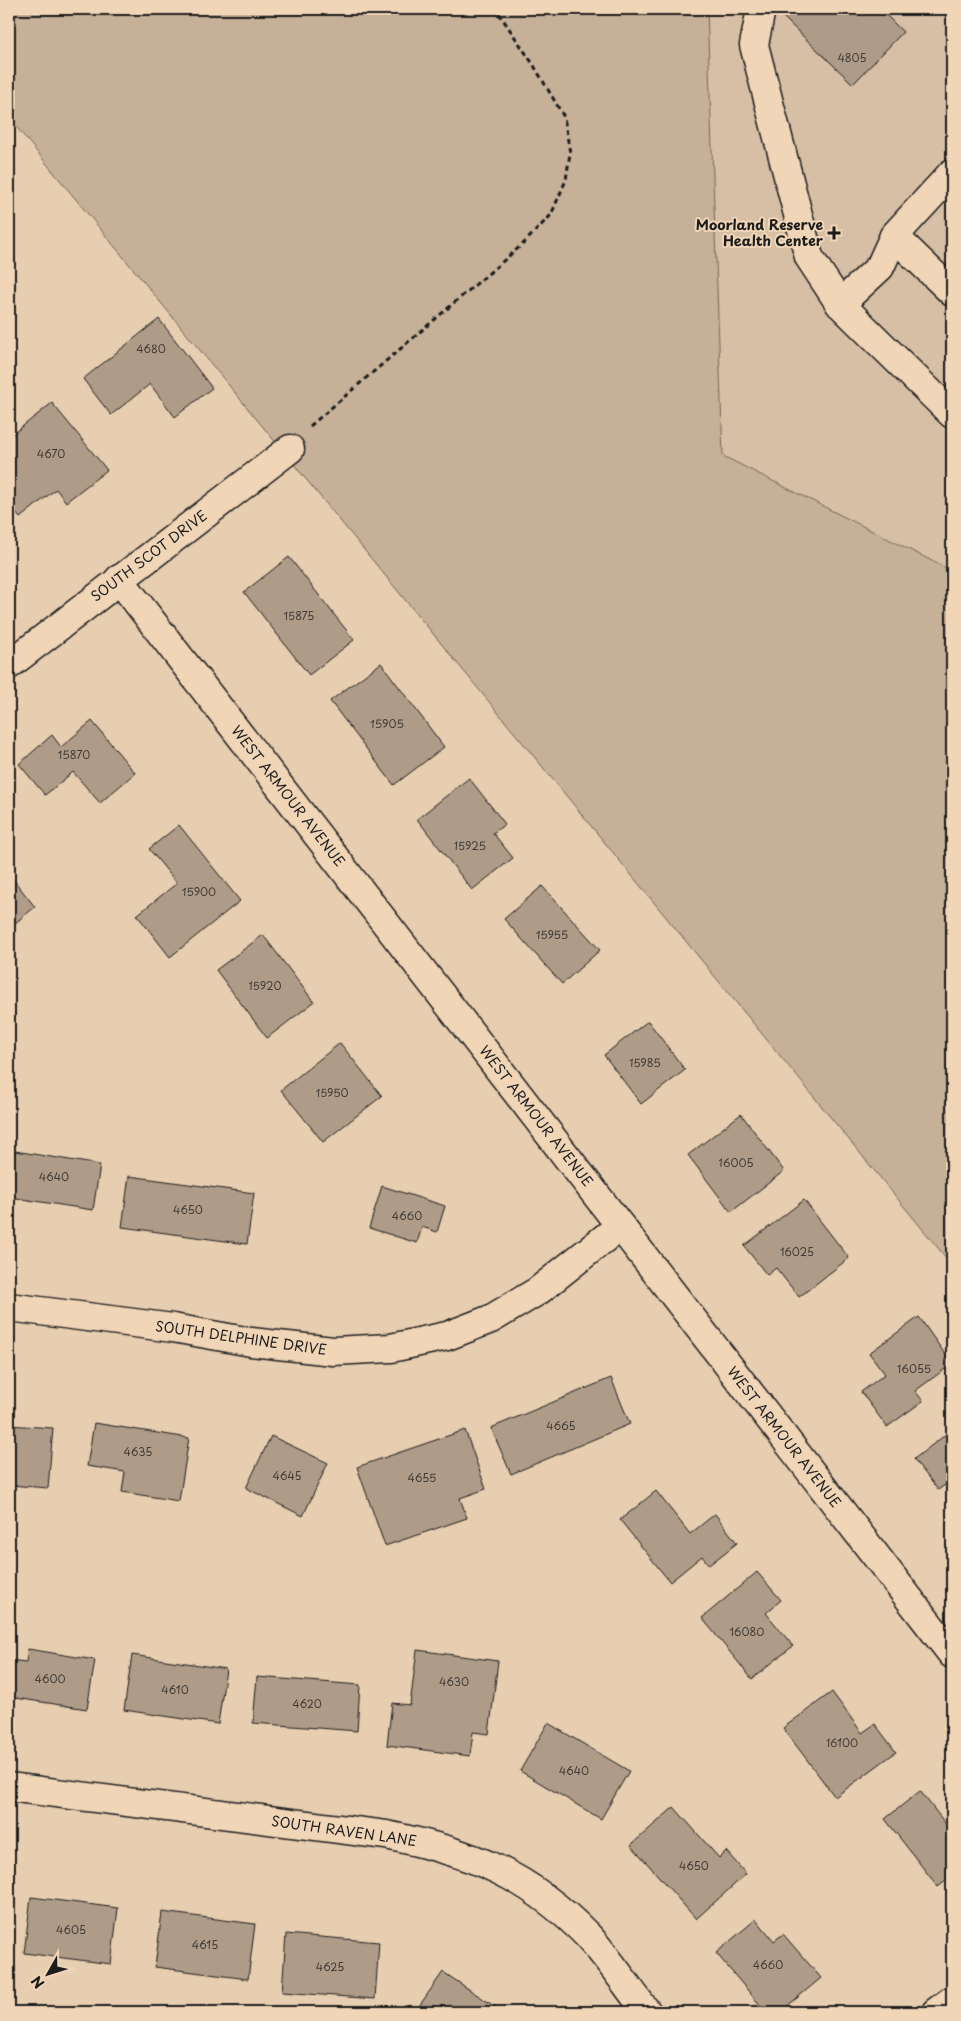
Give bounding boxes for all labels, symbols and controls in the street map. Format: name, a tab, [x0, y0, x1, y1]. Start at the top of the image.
house number: 4805	[837, 49, 867, 66]
place label: Moorland Reserve Health Center	[696, 214, 824, 251]
marker: Moorland Reserve Health Center	[827, 226, 841, 240]
house number: 4680	[136, 340, 166, 357]
house number: 4670	[37, 445, 65, 462]
street label: SOUTH SCOT DRIVE	[86, 505, 211, 606]
house number: 15875	[284, 607, 314, 624]
house number: 15905	[370, 715, 404, 732]
street label: WEST ARMOUR AVENUE	[226, 721, 350, 871]
house number: 15870	[58, 746, 90, 763]
house number: 15925	[454, 837, 486, 854]
house number: 15900	[182, 883, 216, 900]
house number: 15955	[536, 926, 568, 943]
house number: 15920	[248, 977, 282, 994]
street label: WEST ARMOUR AVENUE	[474, 1041, 598, 1191]
house number: 15985	[629, 1054, 661, 1071]
house number: 15950	[315, 1084, 349, 1101]
house number: 16005	[718, 1154, 754, 1171]
house number: 4640	[39, 1168, 69, 1185]
house number: 4650	[173, 1201, 203, 1218]
house number: 4660	[392, 1207, 422, 1224]
house number: 16025	[780, 1243, 814, 1260]
street label: SOUTH DELPHINE DRIVE	[154, 1315, 328, 1360]
house number: 16055	[897, 1360, 931, 1377]
street label: WEST ARMOUR AVENUE	[722, 1362, 846, 1512]
house number: 4665	[546, 1417, 576, 1434]
house number: 4635	[124, 1443, 152, 1460]
house number: 4645	[272, 1467, 302, 1484]
house number: 4655	[408, 1469, 436, 1486]
house number: 16080	[730, 1623, 764, 1640]
house number: 4600	[34, 1670, 66, 1687]
house number: 4630	[439, 1673, 469, 1690]
house number: 4610	[161, 1681, 189, 1698]
house number: 4620	[292, 1695, 322, 1712]
house number: 16100	[826, 1734, 858, 1751]
house number: 4640	[559, 1762, 589, 1779]
street label: SOUTH RAVEN LANE	[270, 1810, 418, 1851]
house number: 4650	[679, 1857, 709, 1874]
house number: 4605	[56, 1921, 86, 1938]
house number: 4615	[192, 1936, 218, 1953]
north arrow	[22, 1948, 72, 1998]
house number: 4660	[753, 1956, 783, 1973]
house number: 4625	[316, 1958, 344, 1975]
text: N	[26, 1972, 49, 1993]

